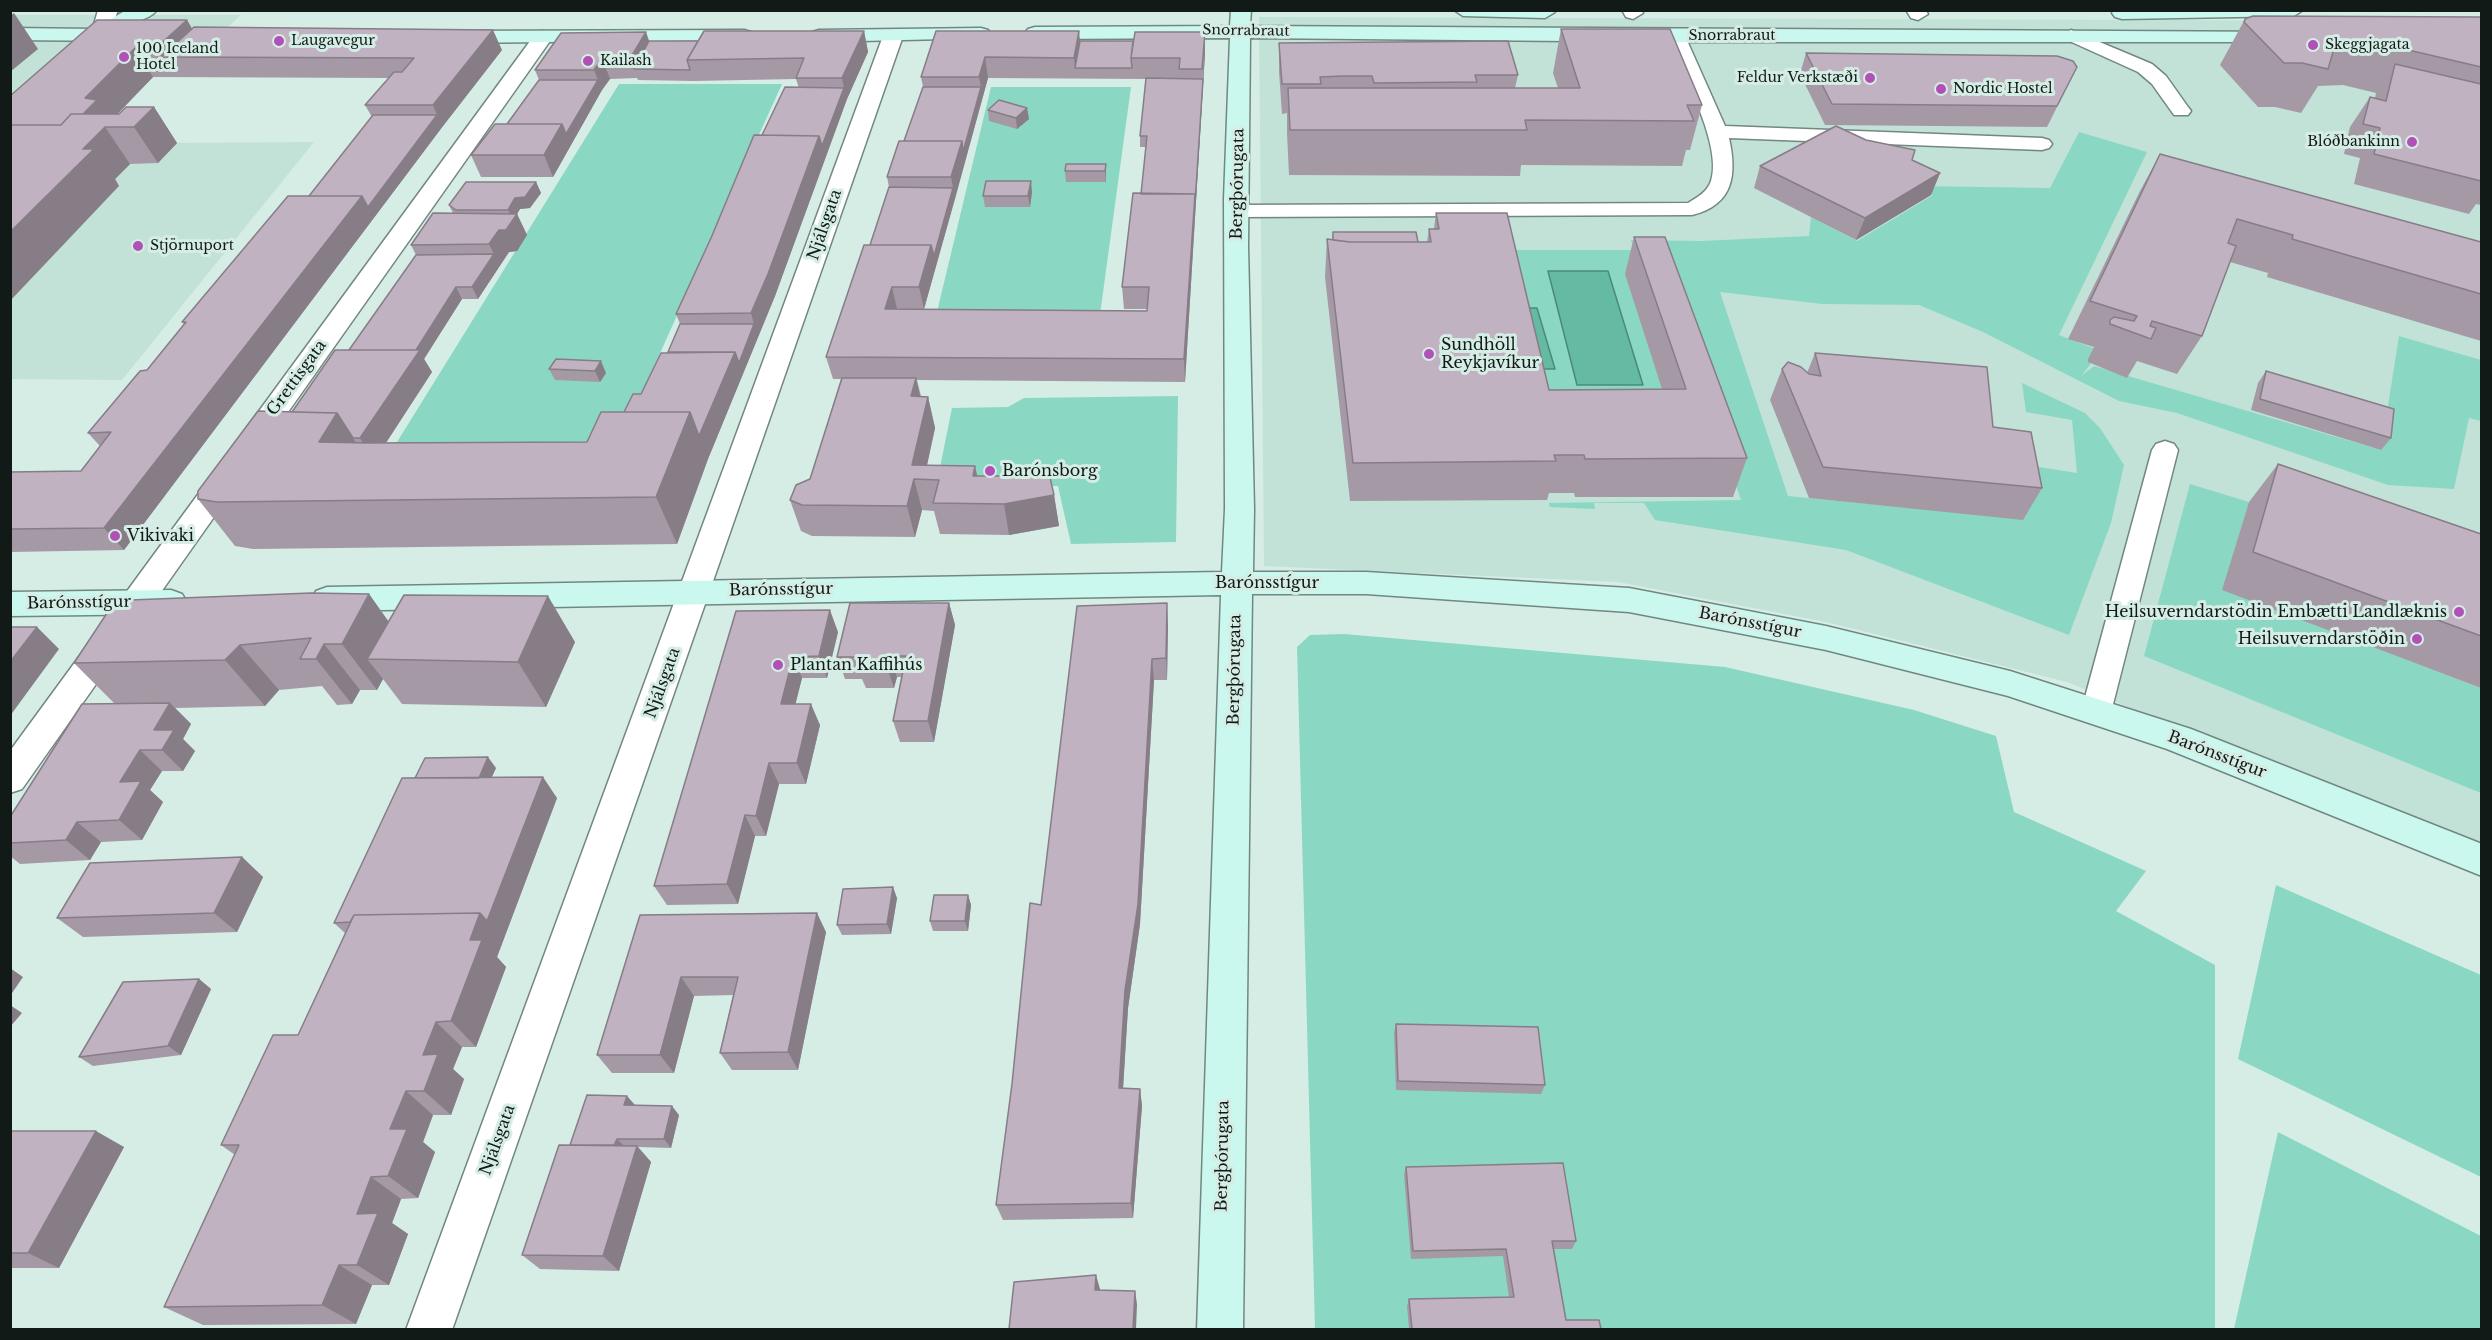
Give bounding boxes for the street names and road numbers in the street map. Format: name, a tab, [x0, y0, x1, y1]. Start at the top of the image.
street label: Snorrabraut	[1202, 22, 1290, 40]
street label: Snorrabraut	[1688, 28, 1776, 44]
street label: Bergþórugata	[1227, 128, 1249, 240]
street label: Njálsgata	[804, 187, 846, 263]
street label: Grettisgata	[263, 336, 331, 420]
street label: Barónsstígur	[1215, 573, 1319, 593]
street label: Barónsstígur	[729, 579, 833, 601]
street label: Barónsstígur	[27, 592, 131, 614]
street label: Barónsstígur	[1697, 604, 1803, 642]
street label: Bergþórugata	[1224, 614, 1246, 726]
street label: Njálsgata	[641, 645, 685, 721]
street label: Barónsstígur	[2165, 727, 2269, 783]
street label: Bergþórugata	[1212, 1100, 1234, 1212]
street label: Njálsgata	[476, 1102, 520, 1178]

